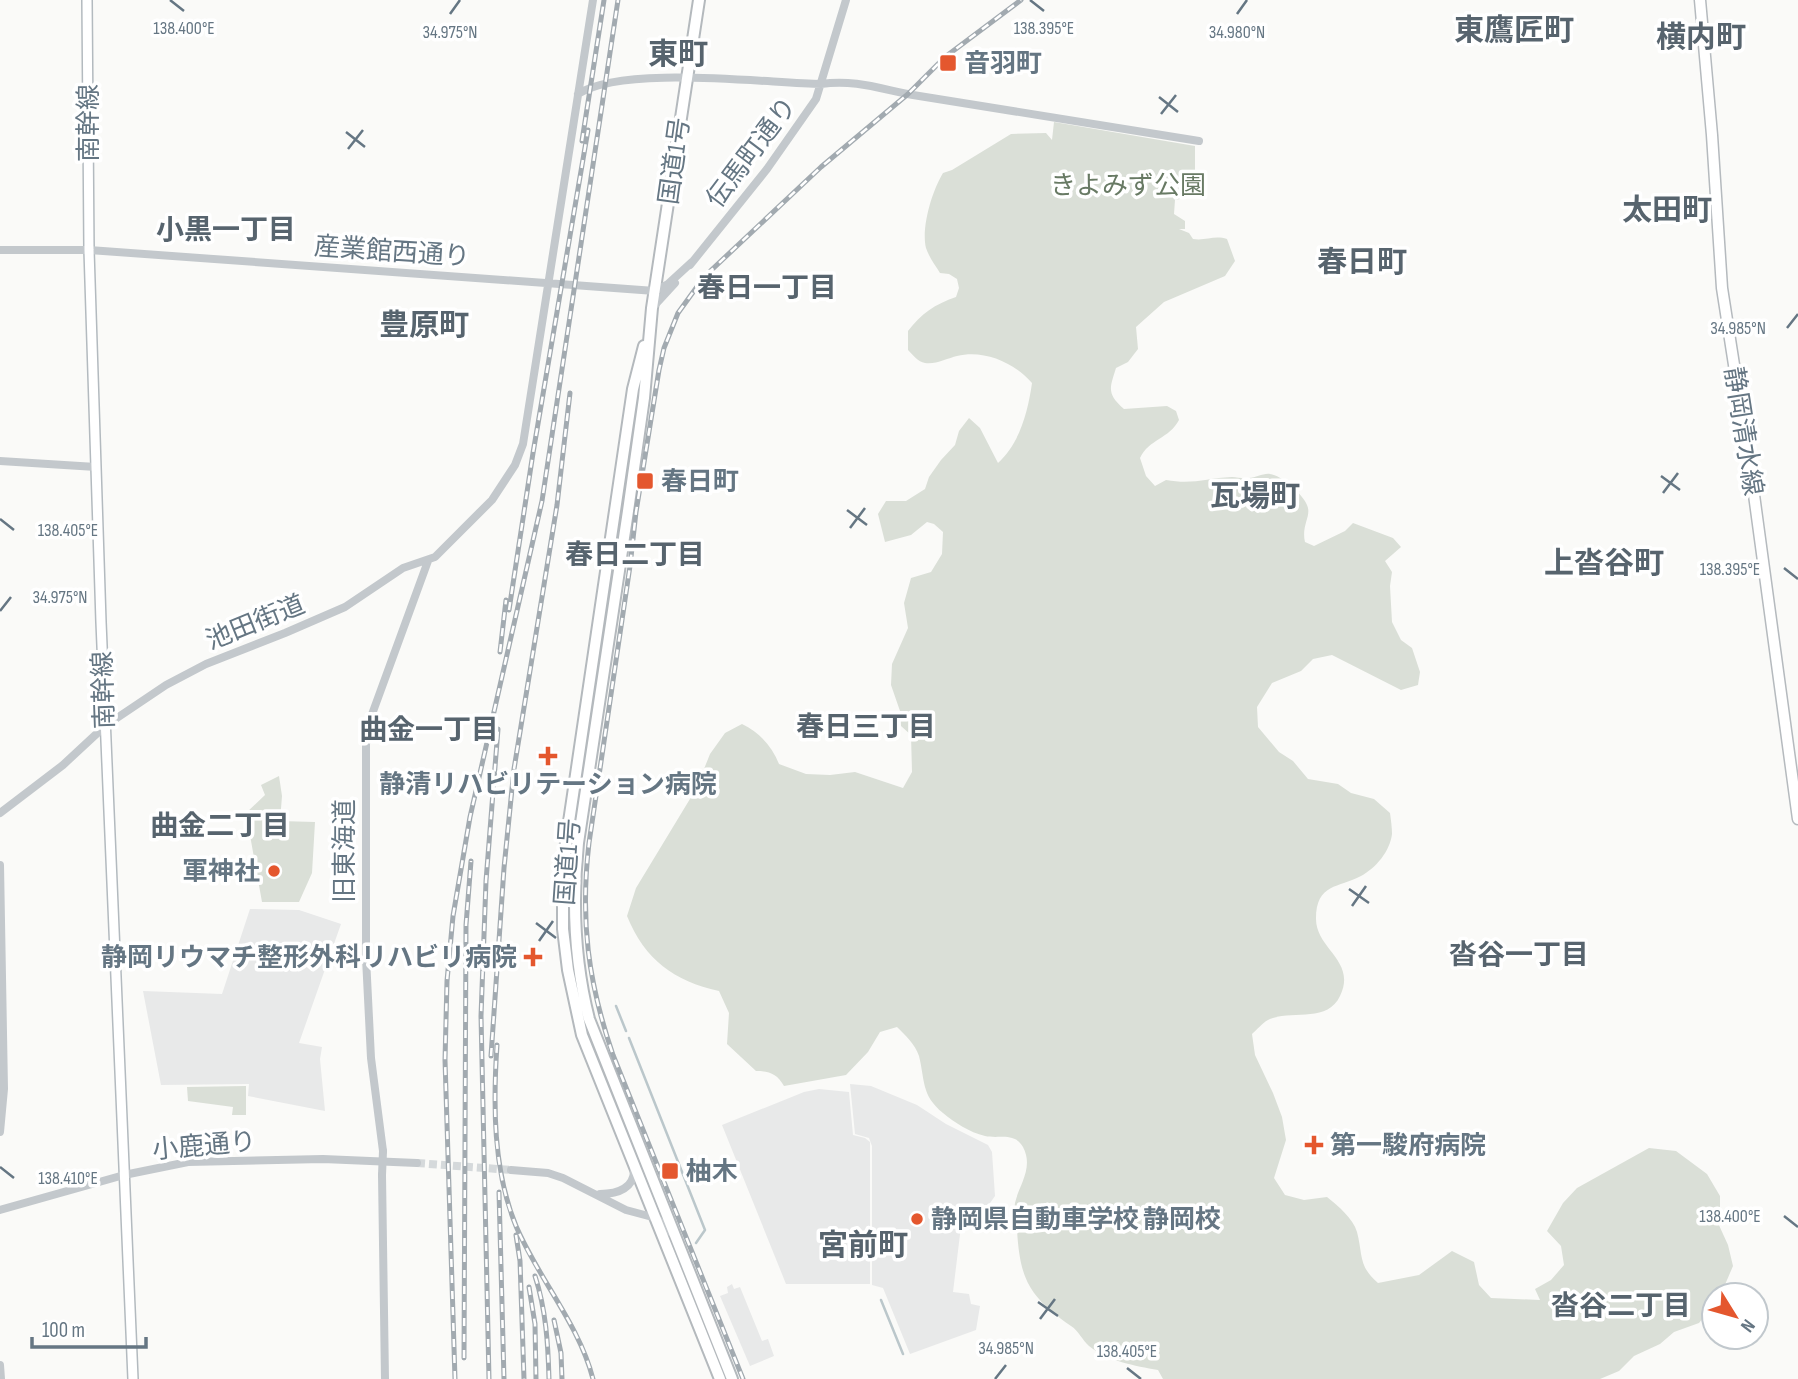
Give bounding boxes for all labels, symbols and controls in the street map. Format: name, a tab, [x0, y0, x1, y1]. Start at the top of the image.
district label: 東鷹匠町	[1454, 13, 1574, 49]
text: 138.400°E	[153, 18, 215, 39]
text: 138.395°E	[1014, 18, 1074, 39]
district label: 横内町	[1656, 20, 1746, 56]
text: 34.975°N	[422, 22, 478, 43]
text: 34.980°N	[1209, 22, 1265, 43]
district label: 東町	[648, 37, 708, 73]
place label: 音羽町	[964, 49, 1042, 80]
marker: 音羽町	[938, 53, 958, 73]
street label: 南幹線	[74, 84, 105, 162]
street label: 伝馬町通り	[701, 92, 804, 214]
street label: 国道1号	[654, 116, 697, 206]
park label: きよみず公園	[1050, 171, 1206, 202]
district label: 太田町	[1622, 193, 1712, 229]
district label: 小黒一丁目	[156, 214, 296, 247]
street label: 産業館西通り	[313, 232, 471, 273]
district label: 春日町	[1317, 245, 1407, 281]
district label: 春日一丁目	[697, 272, 837, 305]
district label: 豊原町	[379, 308, 469, 344]
text: 34.985°N	[1710, 318, 1766, 339]
street label: 静岡清水線	[1717, 365, 1768, 498]
place label: 春日町	[661, 467, 739, 498]
marker: 春日町	[635, 471, 655, 491]
district label: 瓦場町	[1210, 479, 1300, 515]
text: 138.405°E	[38, 520, 98, 541]
district label: 春日二丁目	[565, 539, 705, 572]
district label: 上沓谷町	[1544, 546, 1664, 582]
text: 138.395°E	[1700, 559, 1760, 580]
text: 34.975°N	[32, 587, 88, 608]
street label: 池田街道	[202, 590, 310, 657]
street label: 南幹線	[88, 650, 121, 729]
district label: 春日三丁目	[796, 711, 936, 744]
district label: 曲金一丁目	[359, 714, 499, 747]
marker: 静清リハビリテーション病院	[538, 746, 558, 766]
place label: 静清リハビリテーション病院	[379, 770, 717, 801]
street label: 旧東海道	[330, 799, 361, 903]
district label: 曲金二丁目	[150, 810, 290, 843]
street label: 国道1号	[550, 818, 587, 907]
place label: 軍神社	[182, 857, 260, 888]
marker: 軍神社	[266, 863, 282, 879]
district label: 沓谷一丁目	[1449, 939, 1589, 972]
place label: 静岡リウマチ整形外科リハビリ病院	[101, 943, 517, 974]
marker: 静岡リウマチ整形外科リハビリ病院	[523, 947, 543, 967]
street label: 小鹿通り	[151, 1127, 257, 1166]
place label: 第一駿府病院	[1330, 1131, 1486, 1162]
marker: 第一駿府病院	[1304, 1135, 1324, 1155]
place label: 柚木	[686, 1157, 738, 1188]
marker: 柚木	[660, 1161, 680, 1181]
text: 138.410°E	[38, 1168, 98, 1189]
place label: 静岡県自動車学校 静岡校	[931, 1205, 1221, 1236]
text: 138.400°E	[1699, 1206, 1761, 1227]
marker: 静岡県自動車学校 静岡校	[909, 1211, 925, 1227]
district label: 宮前町	[818, 1228, 908, 1264]
north arrow	[1700, 1281, 1770, 1351]
district label: 沓谷二丁目	[1551, 1290, 1691, 1323]
scale bar	[32, 1306, 145, 1350]
text: N	[1735, 1314, 1760, 1336]
text: 100 m	[42, 1318, 85, 1343]
text: 34.985°N	[978, 1338, 1034, 1359]
text: 138.405°E	[1097, 1341, 1157, 1362]

